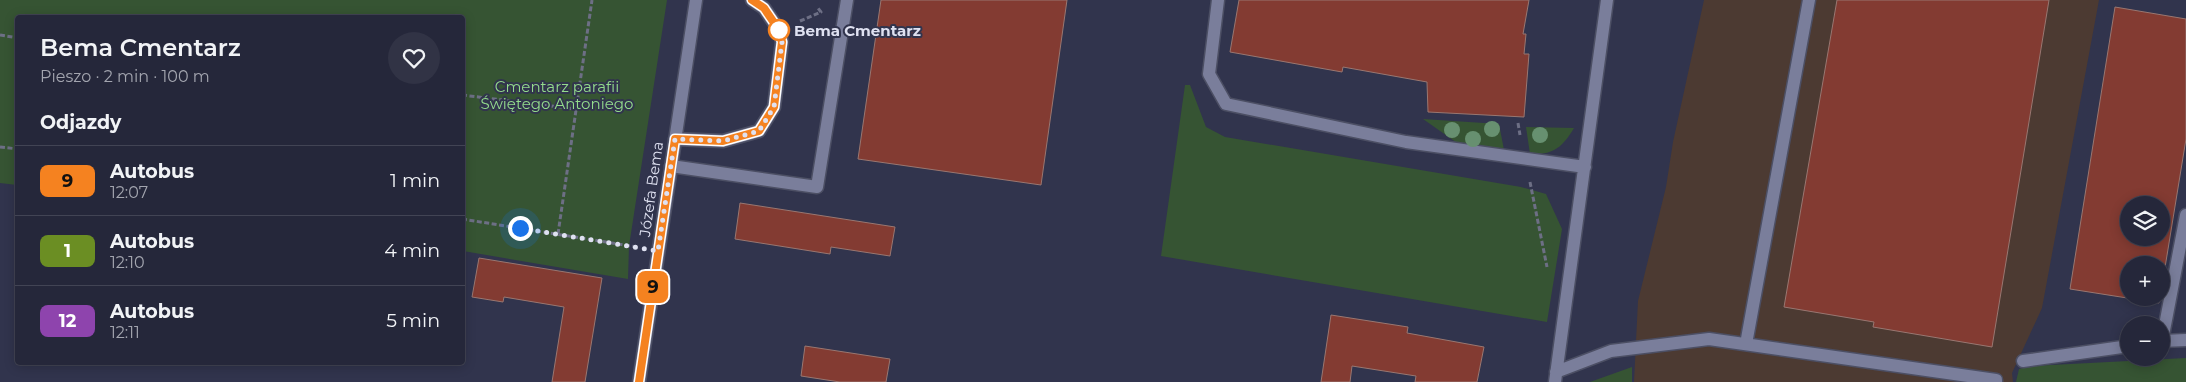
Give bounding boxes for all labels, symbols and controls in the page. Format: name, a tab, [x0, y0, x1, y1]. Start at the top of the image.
marker: Bema Cmentarz	[768, 19, 790, 41]
place label: Bema Cmentarz	[794, 21, 921, 40]
button: heart	[388, 32, 440, 84]
text: Bema Cmentarz	[40, 33, 241, 62]
text: Pieszo · 2 min · 100 m	[40, 67, 210, 86]
park label: Cmentarz parafii Świętego Antoniego	[481, 77, 633, 113]
text: Odjazdy	[40, 111, 121, 134]
street label: Józefa Bema	[635, 140, 667, 239]
text: Autobus	[110, 160, 194, 183]
text: 1 min	[390, 169, 440, 192]
text: 9	[62, 170, 73, 192]
text: 12:07	[110, 183, 148, 202]
map controls	[2120, 196, 2170, 366]
button: layers	[2120, 196, 2170, 246]
your location	[508, 216, 533, 241]
text: Autobus	[110, 230, 194, 253]
text: 4 min	[384, 239, 440, 262]
text: 1	[64, 240, 71, 262]
text: 12:10	[110, 253, 145, 272]
button: +	[2120, 256, 2170, 306]
line badge: 9	[637, 271, 669, 303]
text: 9	[647, 276, 659, 298]
text: Autobus	[110, 300, 194, 323]
text: 5 min	[386, 309, 440, 332]
text: 12	[59, 310, 76, 332]
button: −	[2120, 316, 2170, 366]
text: 12:11	[110, 323, 140, 342]

